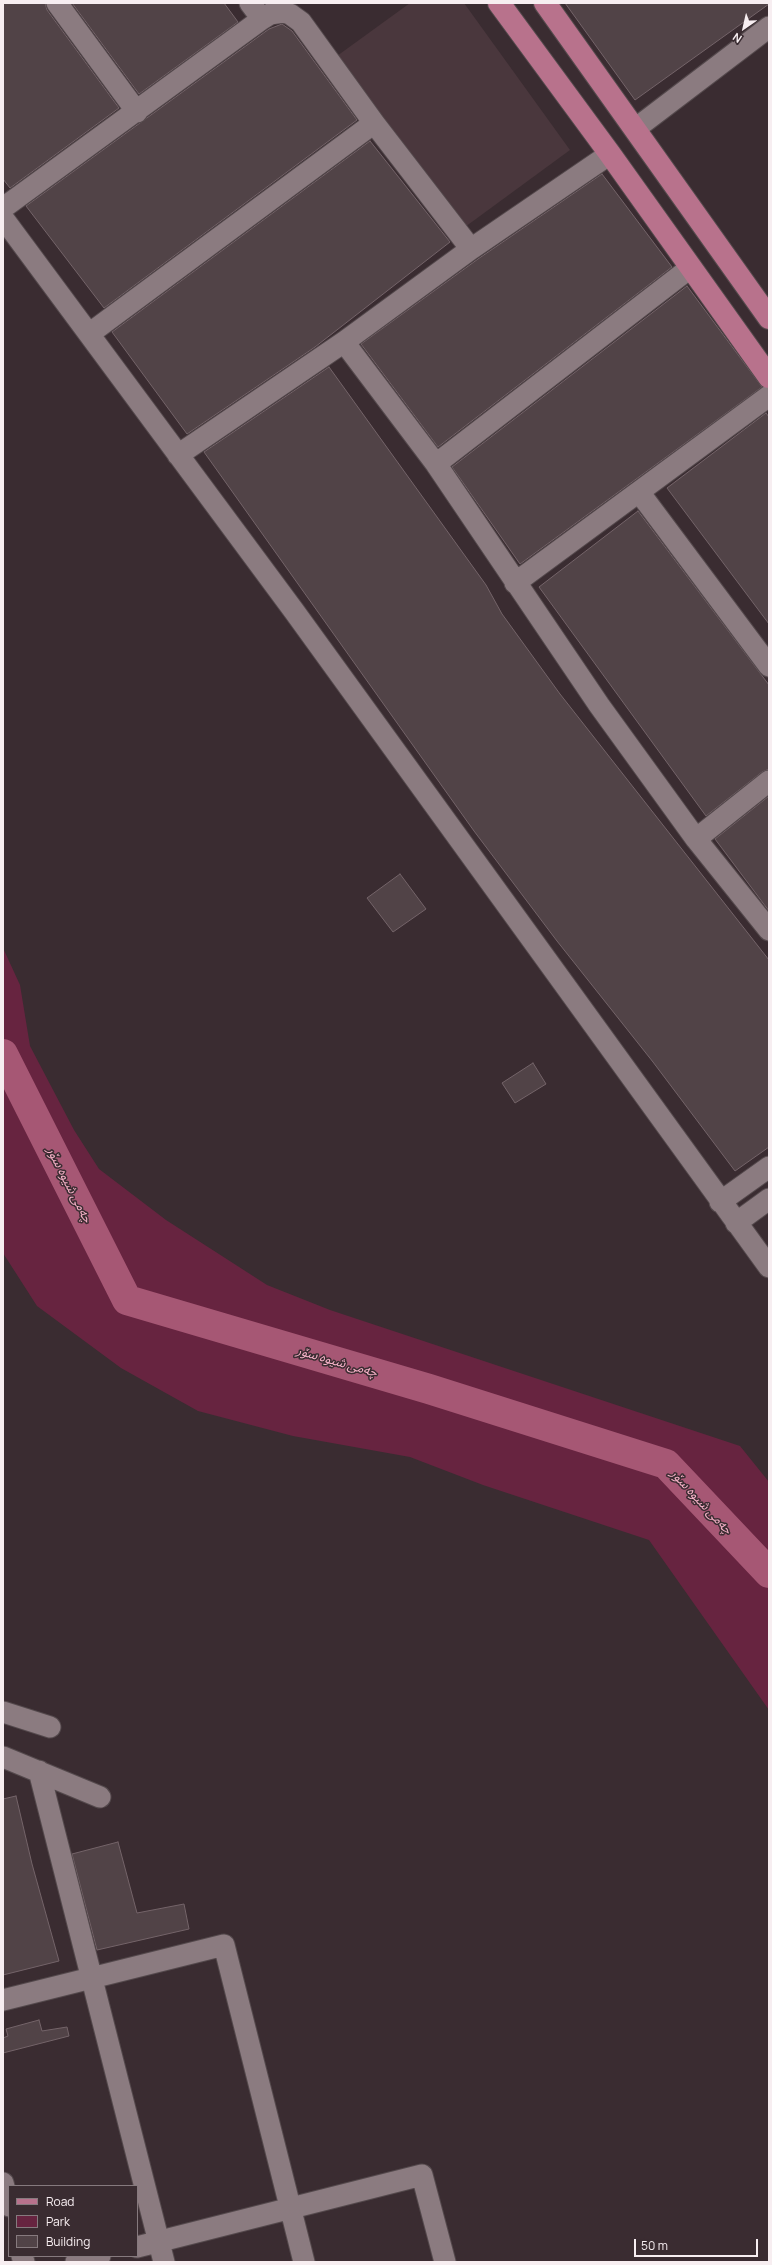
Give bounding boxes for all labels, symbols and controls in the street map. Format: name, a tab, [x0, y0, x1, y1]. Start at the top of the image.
north arrow	[724, 8, 764, 48]
text: N	[730, 30, 744, 47]
water label: چەمی شیوە سۆر	[43, 1144, 95, 1226]
water label: چەمی شیوە سۆر	[295, 1343, 379, 1381]
water label: چەمی شیوە سۆر	[667, 1466, 735, 1538]
legend	[8, 2185, 138, 2257]
text: Road	[46, 2193, 74, 2210]
text: Park	[46, 2213, 70, 2230]
scale bar	[636, 2231, 760, 2257]
text: Building	[46, 2233, 90, 2250]
text: 50 m	[641, 2237, 668, 2254]

